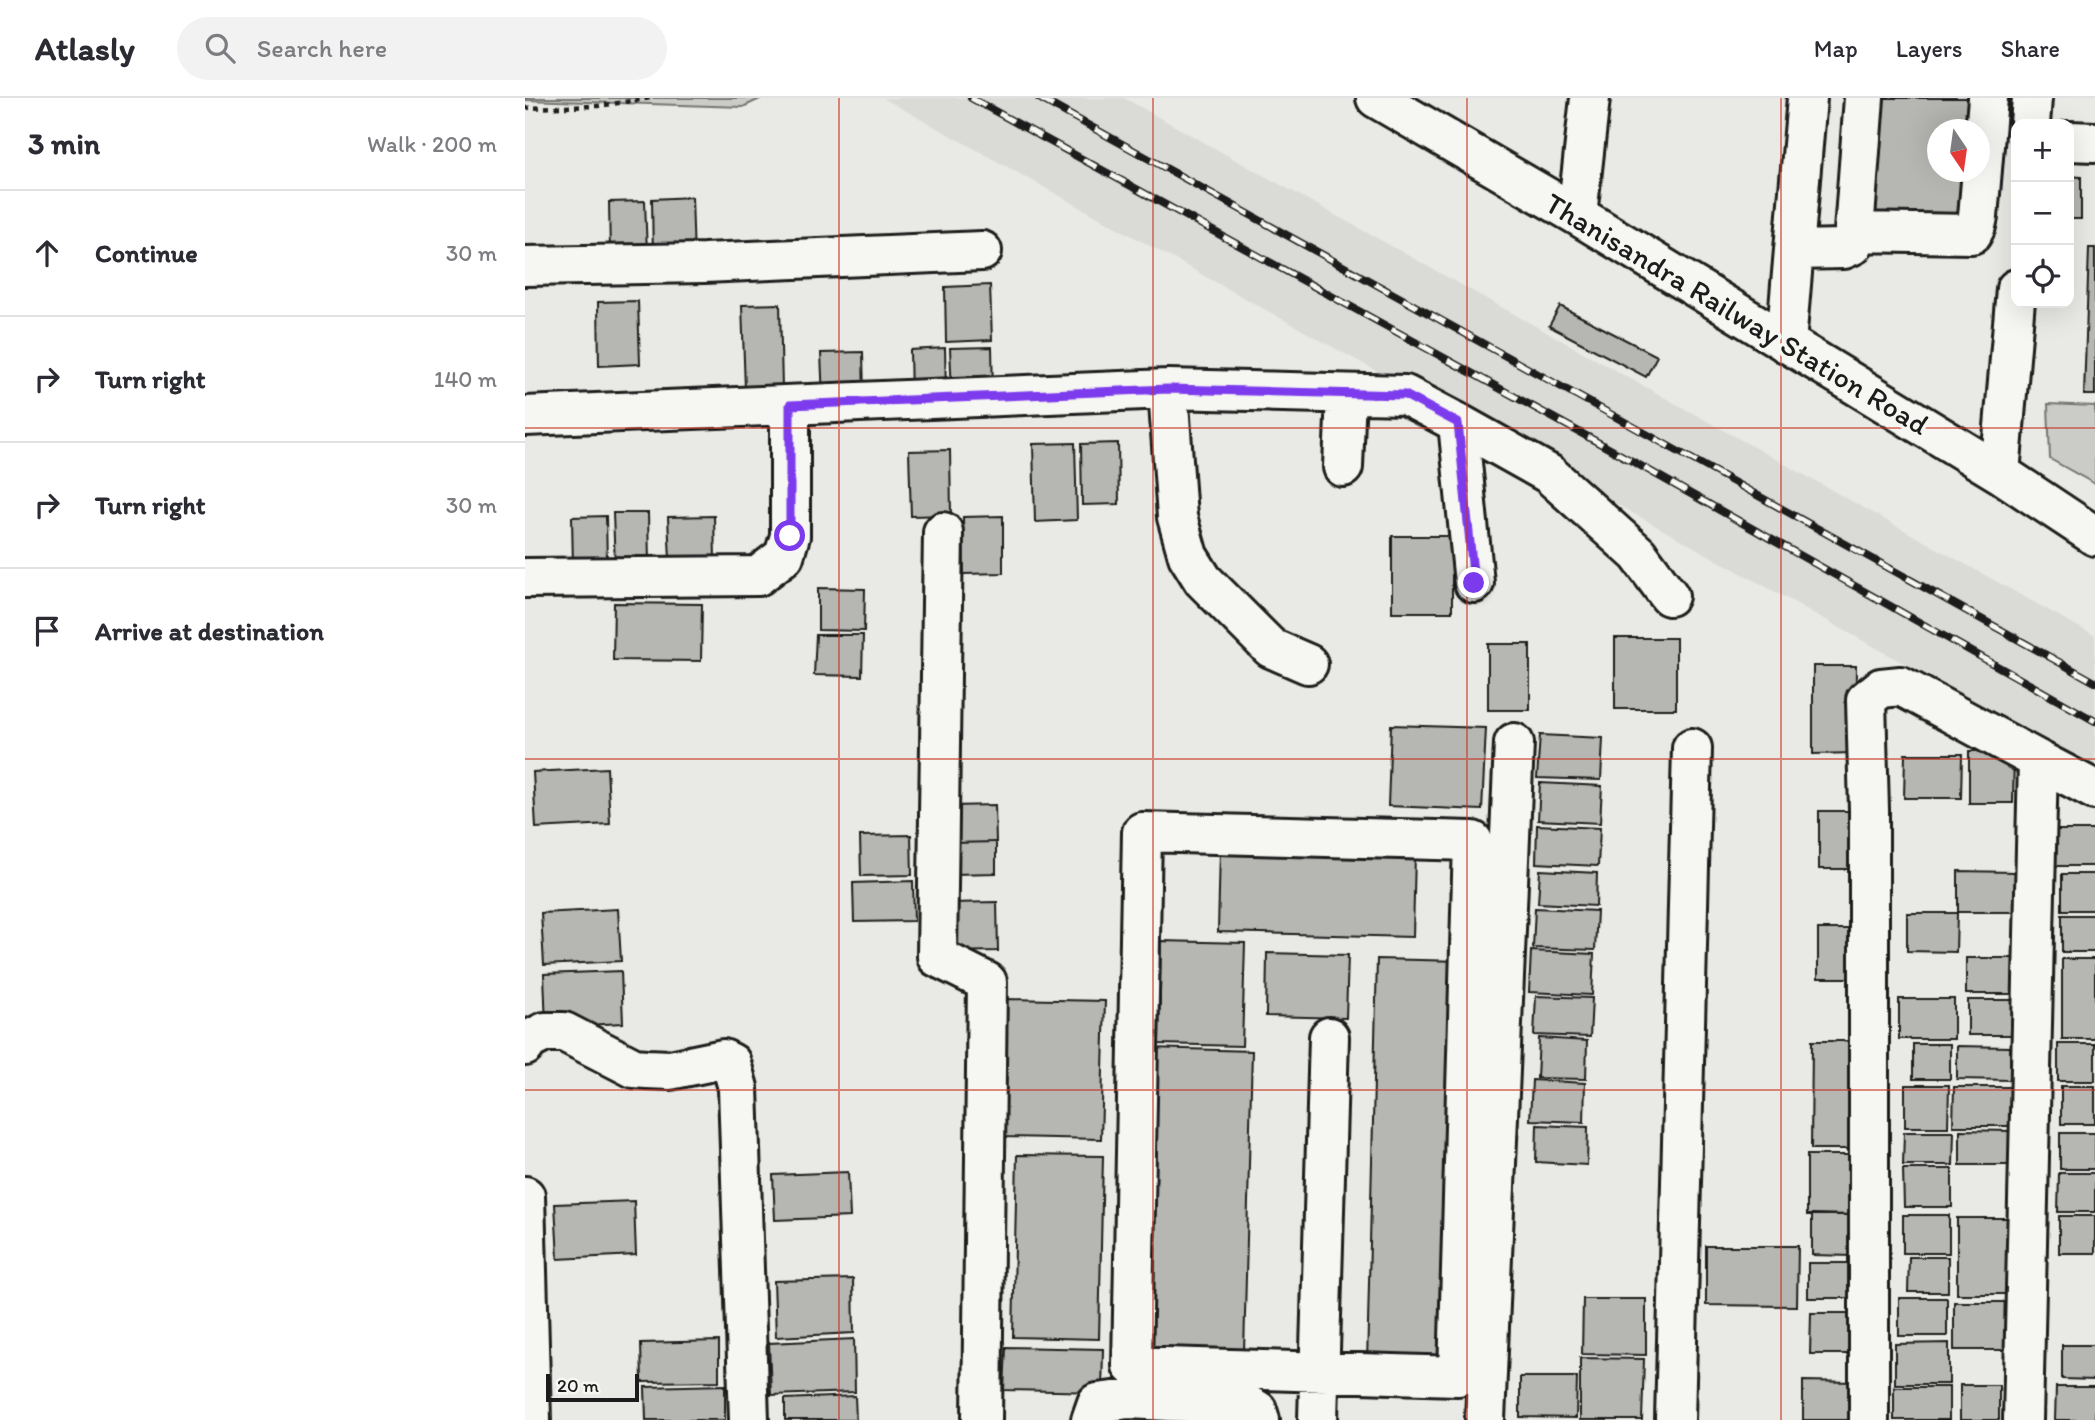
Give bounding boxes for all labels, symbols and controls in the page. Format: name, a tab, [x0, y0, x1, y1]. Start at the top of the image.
search box	[177, 17, 667, 80]
text: Atlasly	[35, 29, 135, 68]
icon: search	[201, 29, 239, 67]
text: Search here	[257, 32, 387, 64]
text: Map	[1814, 34, 1858, 63]
text: Layers	[1896, 34, 1963, 63]
text: Share	[2001, 34, 2060, 63]
north arrow	[1927, 119, 1990, 182]
map controls	[2011, 119, 2074, 308]
button: +	[2011, 119, 2074, 182]
text: 3 min	[28, 125, 100, 162]
text: Walk · 200 m	[367, 130, 497, 158]
button: −	[2011, 182, 2074, 245]
street label: Thanisandra Railway Station Road	[1539, 184, 1936, 443]
icon: ahead	[28, 234, 66, 272]
text: Continue	[95, 237, 198, 269]
text: 30 m	[446, 239, 497, 267]
button: locate	[2011, 245, 2074, 308]
icon: right	[28, 360, 66, 398]
text: Turn right	[95, 363, 206, 395]
text: 140 m	[434, 365, 497, 393]
icon: right	[28, 486, 66, 524]
text: Turn right	[95, 489, 206, 521]
text: 30 m	[446, 491, 497, 519]
route start	[774, 520, 805, 551]
route end	[1458, 567, 1489, 598]
icon: arrive	[28, 612, 66, 650]
text: Arrive at destination	[95, 615, 324, 647]
scale bar	[546, 1371, 639, 1403]
text: 20 m	[557, 1374, 599, 1397]

